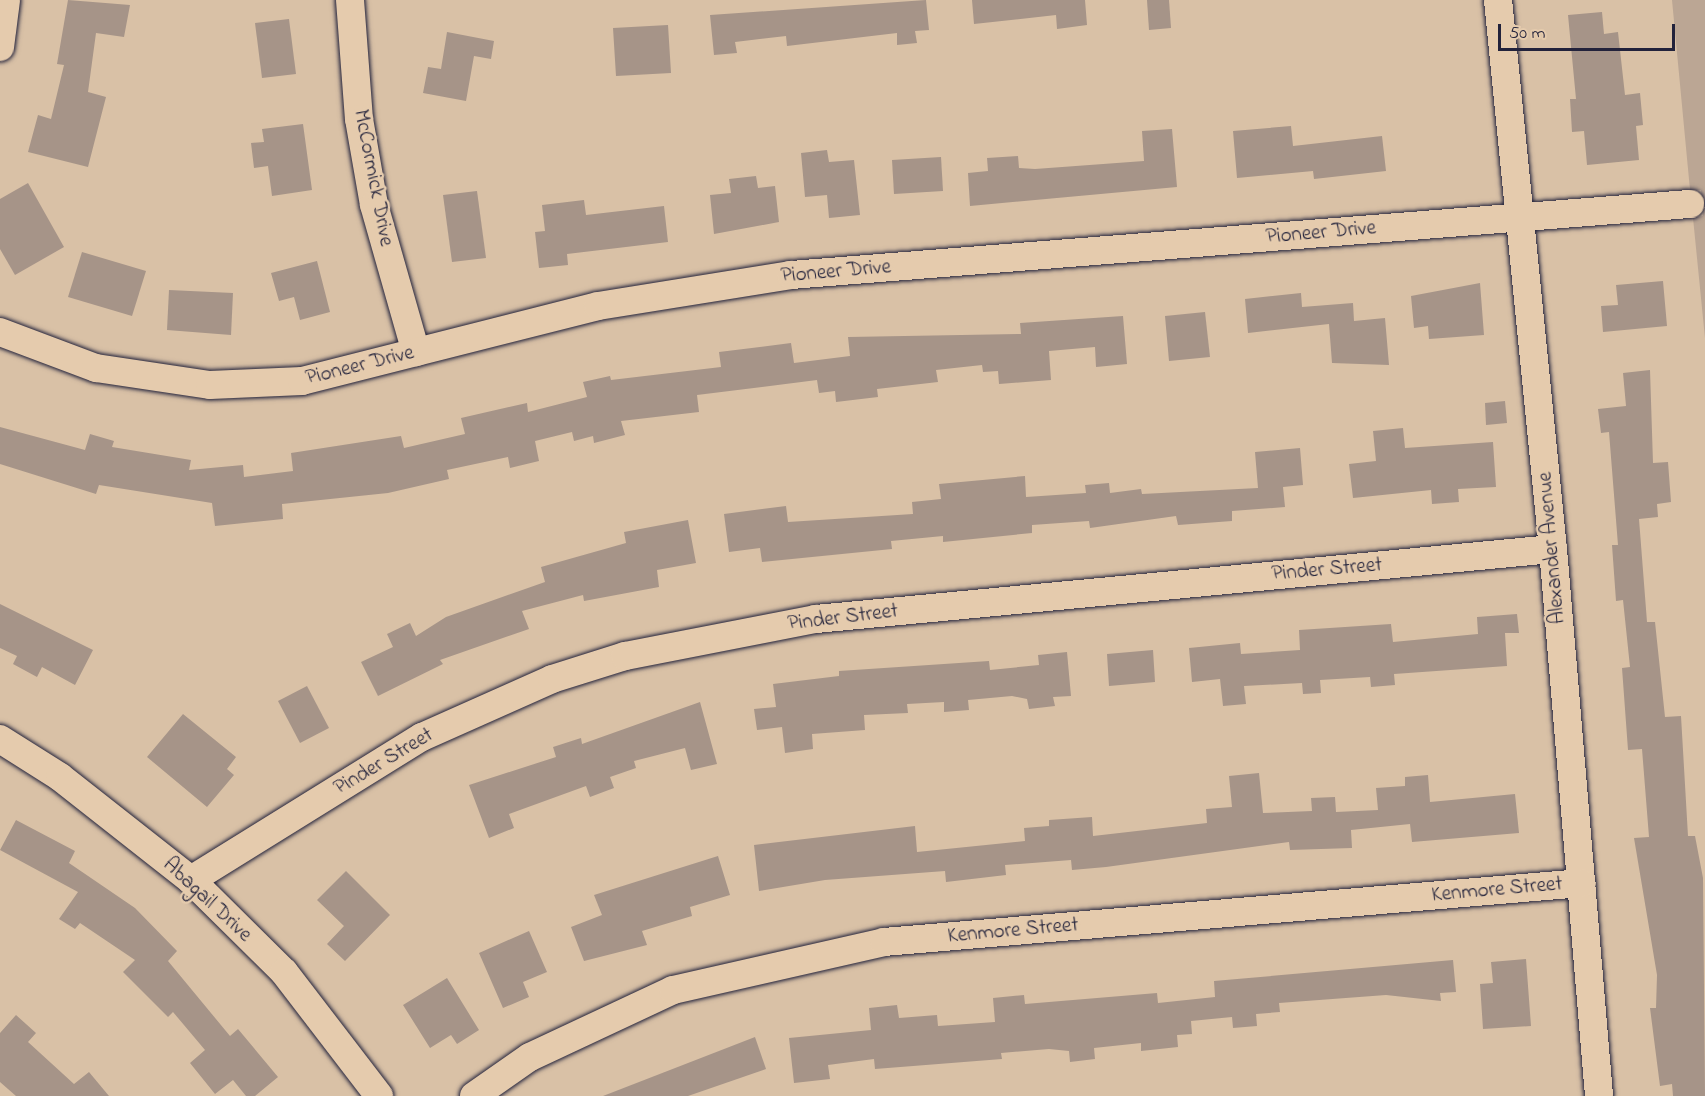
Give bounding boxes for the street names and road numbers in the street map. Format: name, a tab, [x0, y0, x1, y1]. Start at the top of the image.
street label: McCormick Drive	[347, 108, 399, 248]
street label: Pioneer Drive	[1265, 216, 1377, 250]
street label: Pioneer Drive	[780, 255, 892, 289]
street label: Pioneer Drive	[303, 340, 417, 392]
street label: Alexander Avenue	[1533, 471, 1571, 625]
street label: Pinder Street	[1271, 553, 1383, 587]
street label: Pinder Street	[786, 599, 900, 637]
street label: Pinder Street	[330, 723, 438, 801]
street label: Abagail Drive	[157, 852, 257, 948]
street label: Kenmore Street	[1431, 872, 1563, 908]
street label: Kenmore Street	[947, 913, 1079, 949]

